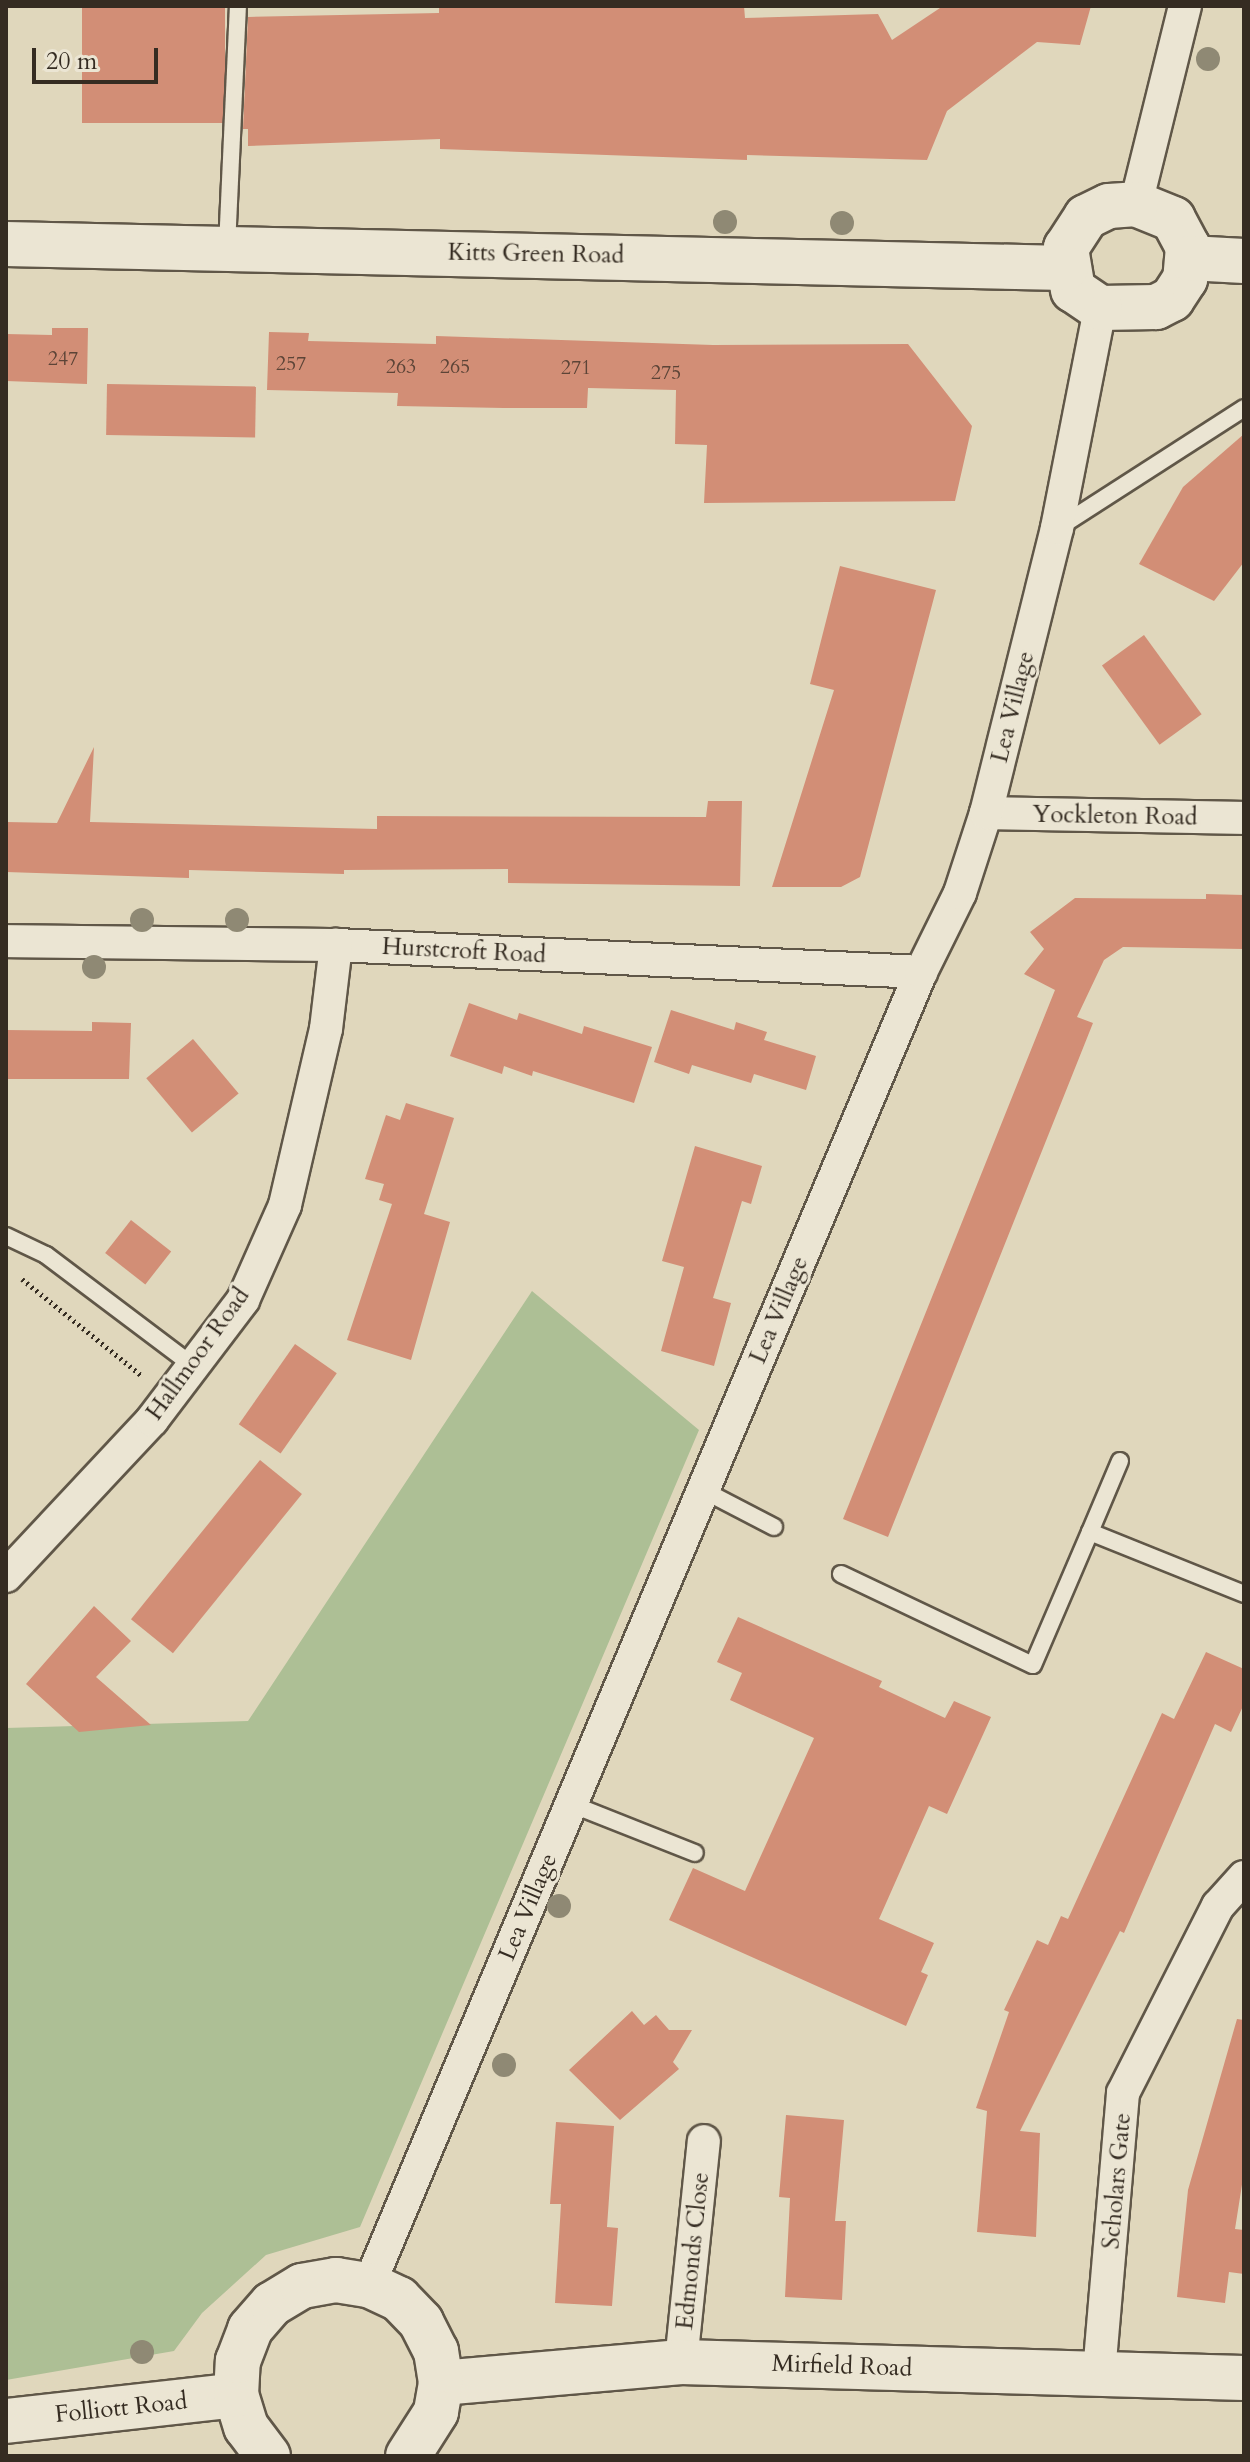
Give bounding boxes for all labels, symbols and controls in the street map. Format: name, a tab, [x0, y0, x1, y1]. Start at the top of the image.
scale bar	[36, 32, 162, 82]
text: 20 m	[46, 45, 97, 78]
street label: Kitts Green Road	[447, 238, 625, 270]
house number: 247	[48, 346, 78, 370]
house number: 257	[276, 351, 306, 375]
house number: 263	[386, 354, 416, 378]
house number: 265	[440, 354, 470, 378]
house number: 271	[561, 355, 591, 379]
house number: 275	[651, 360, 681, 384]
street label: Lea Village	[985, 648, 1041, 766]
street label: Yockleton Road	[1032, 800, 1198, 832]
street label: Hurstcroft Road	[381, 932, 547, 970]
street label: Lea Village	[744, 1252, 814, 1368]
street label: Hallmoor Road	[140, 1282, 256, 1426]
street label: Lea Village	[493, 1849, 563, 1965]
street label: Scholars Gate	[1097, 2112, 1137, 2250]
street label: Edmonds Close	[670, 2171, 716, 2331]
street label: Mirfield Road	[771, 2349, 913, 2383]
street label: Folliott Road	[53, 2387, 189, 2429]

